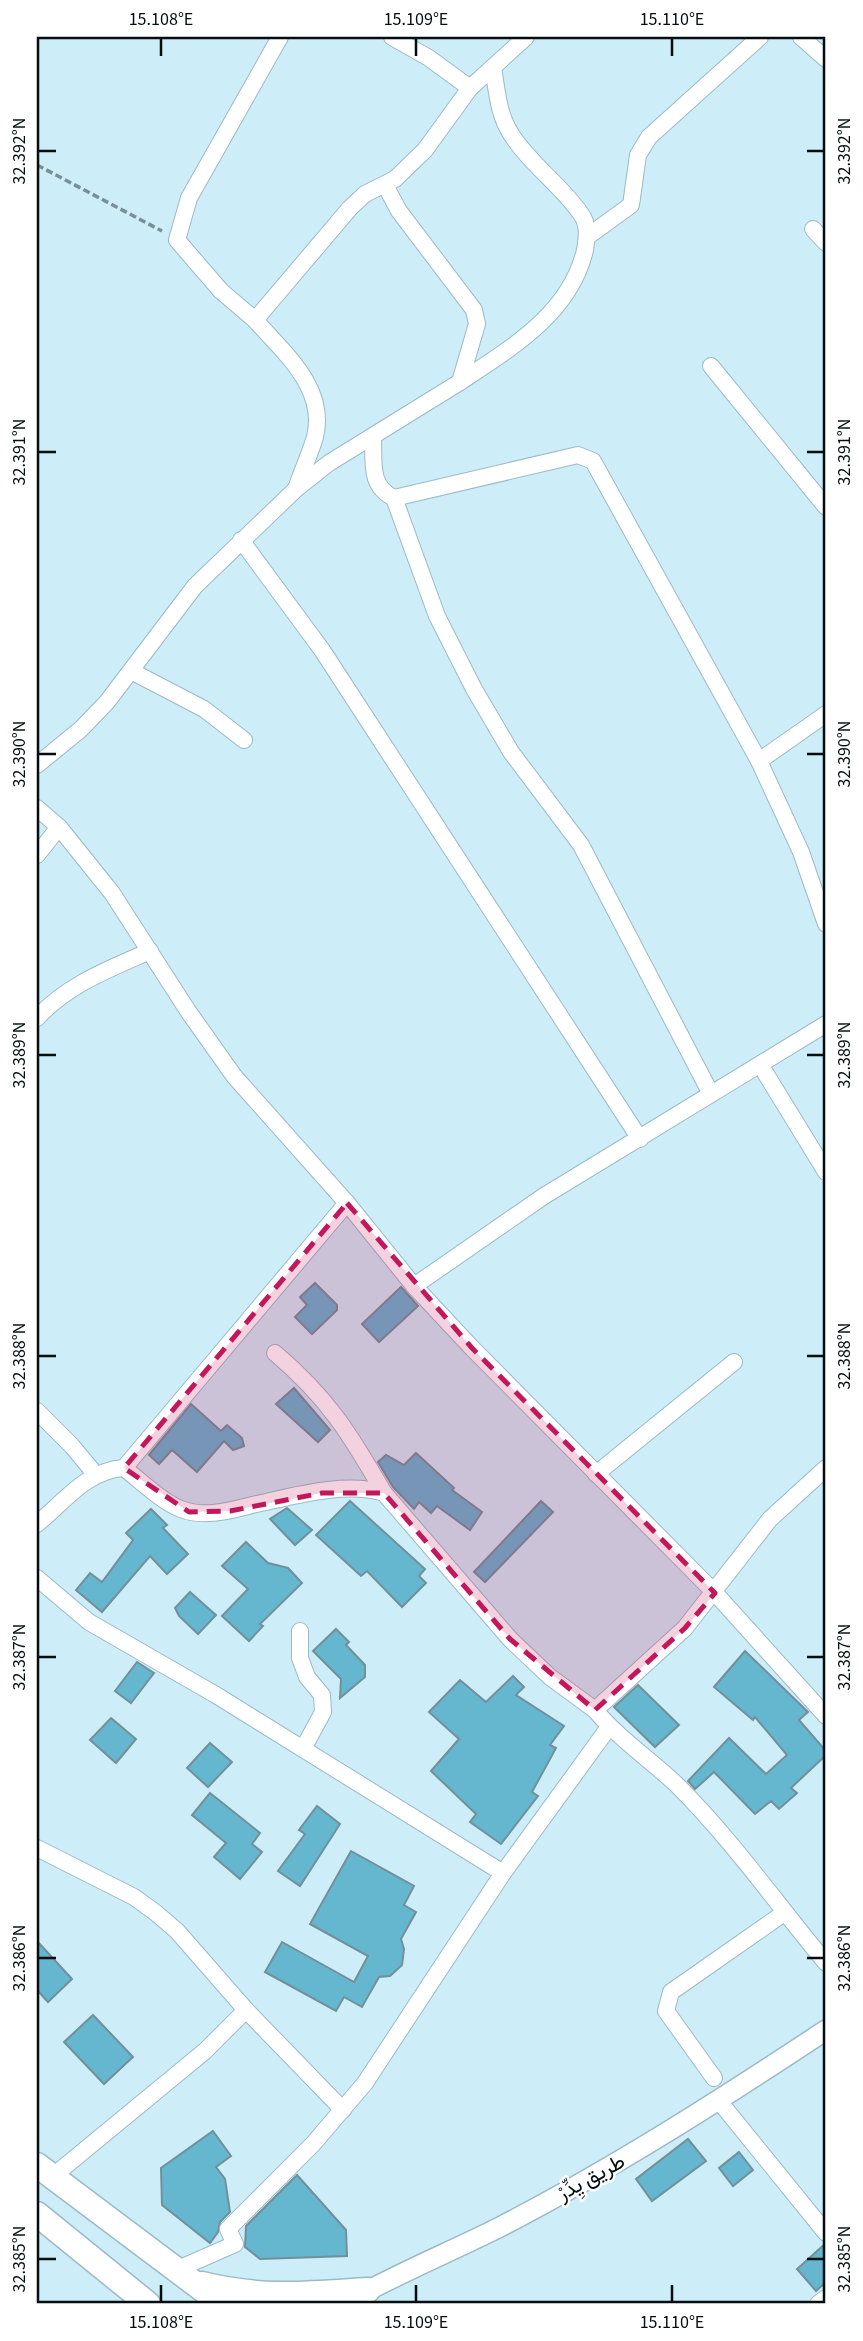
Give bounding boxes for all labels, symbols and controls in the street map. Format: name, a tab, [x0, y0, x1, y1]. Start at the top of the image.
text: 15.108°E	[129, 7, 193, 32]
text: 15.109°E	[384, 7, 448, 32]
text: 15.110°E	[640, 7, 704, 32]
text: 32.392°N	[7, 118, 32, 184]
text: 32.392°N	[832, 118, 857, 184]
text: 32.391°N	[7, 419, 32, 485]
text: 32.391°N	[832, 419, 857, 485]
text: 32.390°N	[7, 721, 32, 787]
text: 32.390°N	[832, 721, 857, 787]
text: 32.389°N	[7, 1022, 32, 1088]
text: 32.389°N	[832, 1022, 857, 1088]
text: 32.388°N	[7, 1323, 32, 1389]
text: 32.388°N	[832, 1323, 857, 1389]
text: 32.387°N	[7, 1624, 32, 1690]
text: 32.387°N	[832, 1624, 857, 1690]
text: 32.386°N	[7, 1925, 32, 1991]
text: 32.386°N	[832, 1925, 857, 1991]
street label: طريق يِدِّرْ	[551, 2146, 631, 2210]
text: 32.385°N	[7, 2226, 32, 2292]
text: 32.385°N	[832, 2226, 857, 2292]
text: 15.108°E	[129, 2310, 193, 2335]
text: 15.109°E	[384, 2310, 448, 2335]
text: 15.110°E	[640, 2310, 704, 2335]

